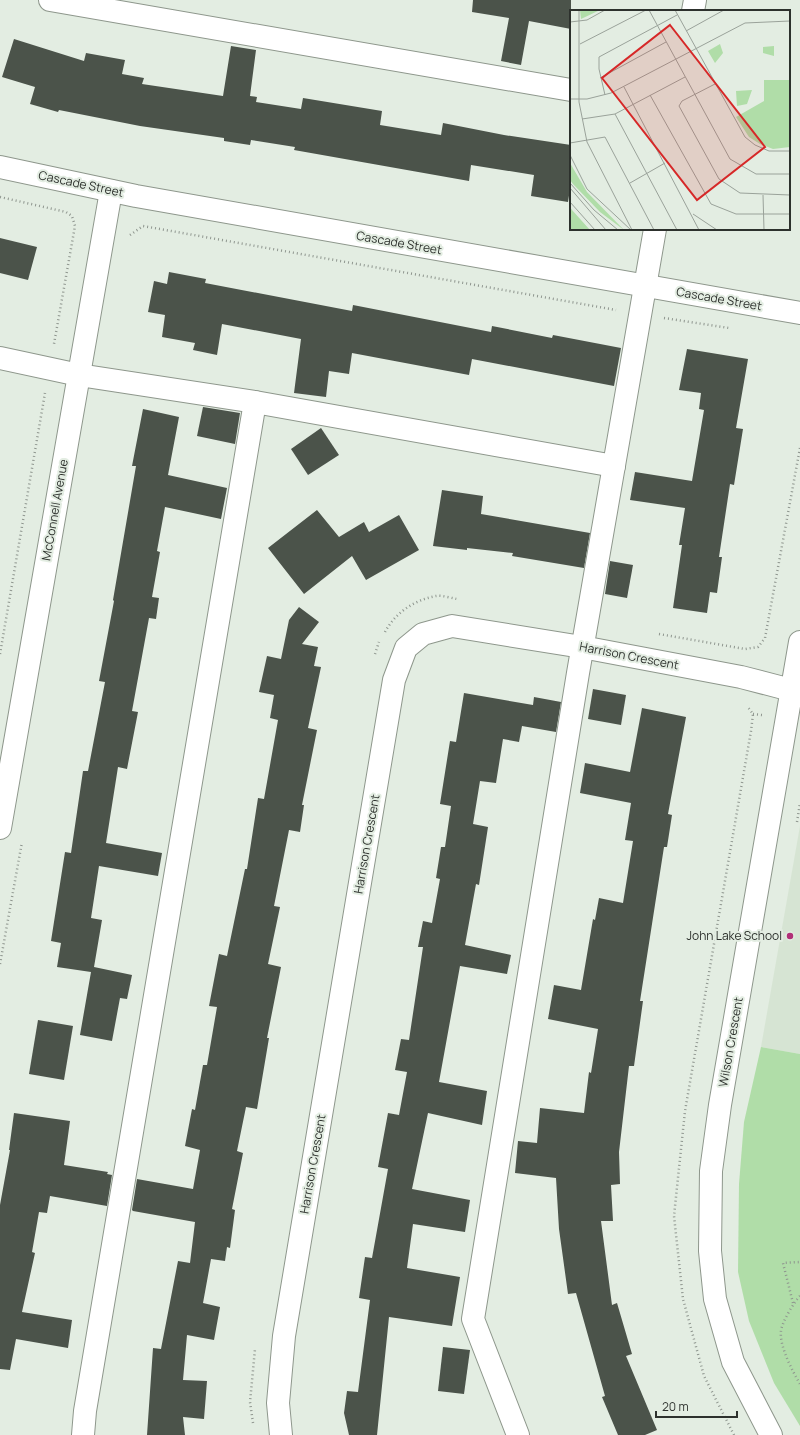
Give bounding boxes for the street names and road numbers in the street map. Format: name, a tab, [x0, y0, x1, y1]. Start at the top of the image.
street label: Cascade Street	[37, 166, 125, 201]
street label: Cascade Street	[355, 227, 443, 258]
street label: Cascade Street	[675, 283, 763, 314]
street label: McConnell Avenue	[37, 458, 72, 562]
street label: Harrison Crescent	[578, 638, 680, 673]
street label: Harrison Crescent	[349, 793, 384, 895]
street label: Wilson Crescent	[714, 996, 747, 1088]
street label: Harrison Crescent	[295, 1113, 330, 1215]

